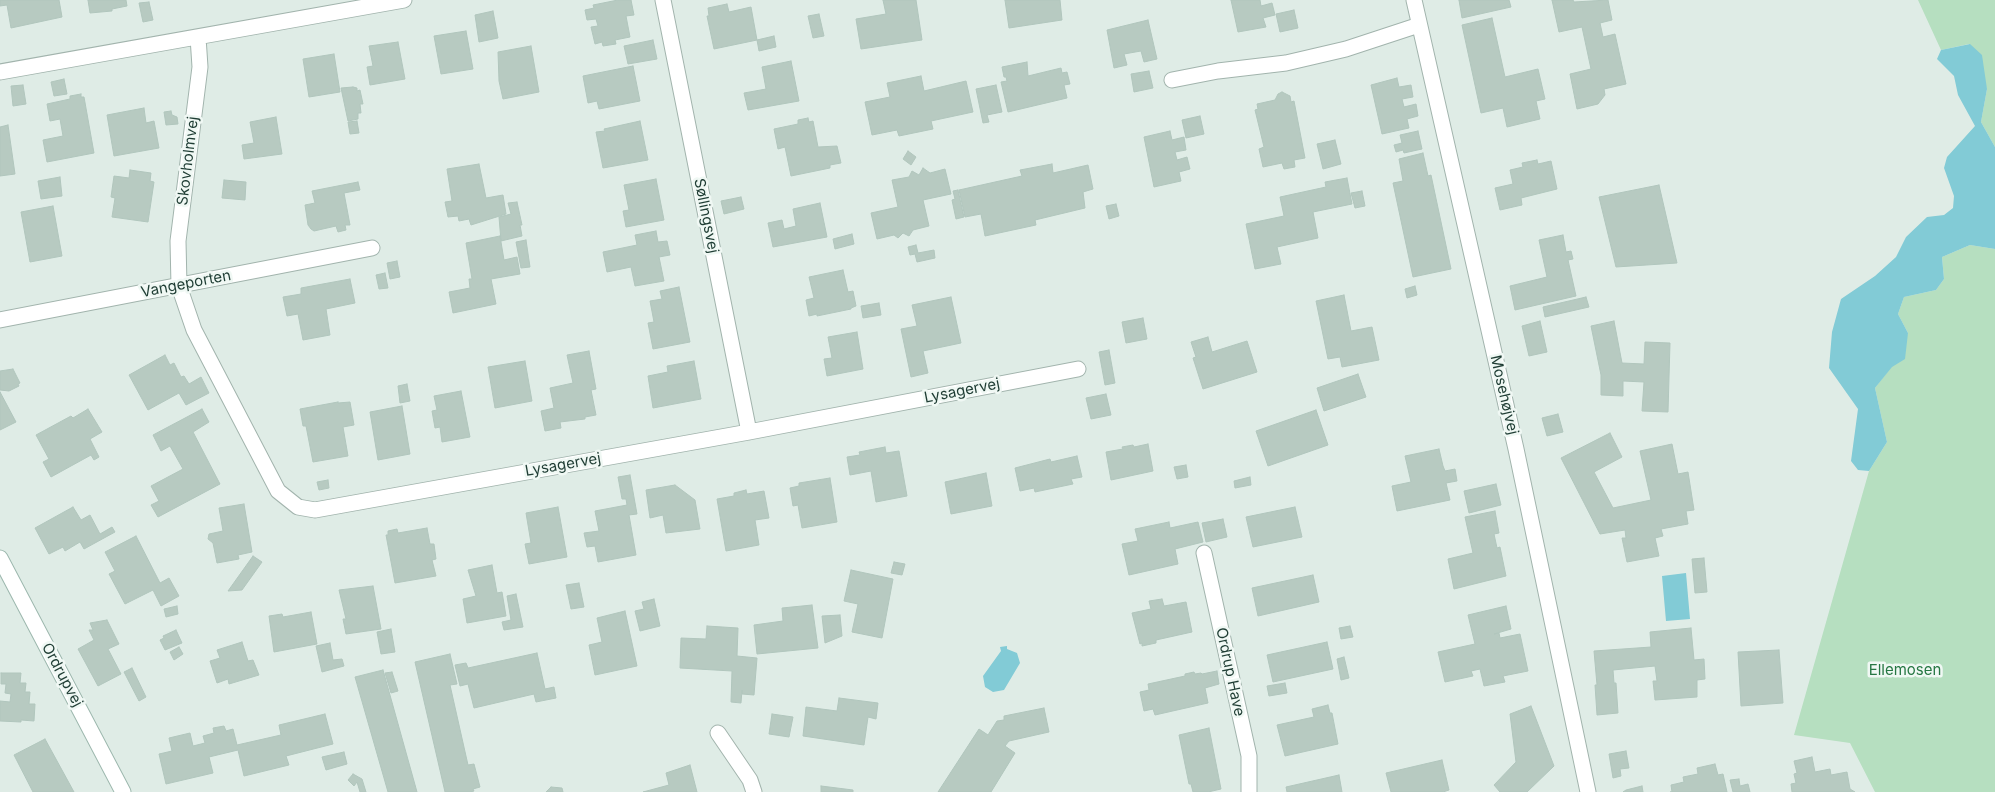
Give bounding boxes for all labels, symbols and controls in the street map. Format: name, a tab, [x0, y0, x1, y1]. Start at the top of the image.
street label: Skovholmvej	[174, 115, 202, 207]
street label: Søllingsvej	[690, 177, 722, 255]
street label: Vangeporten	[139, 266, 233, 302]
street label: Mosehøjvej	[1486, 353, 1522, 437]
street label: Lysagervej	[923, 375, 1001, 407]
street label: Lysagervej	[524, 449, 602, 481]
street label: Ordrup Have	[1212, 626, 1248, 718]
street label: Ordrupvej	[38, 640, 86, 710]
park label: Ellemosen	[1869, 661, 1941, 679]

